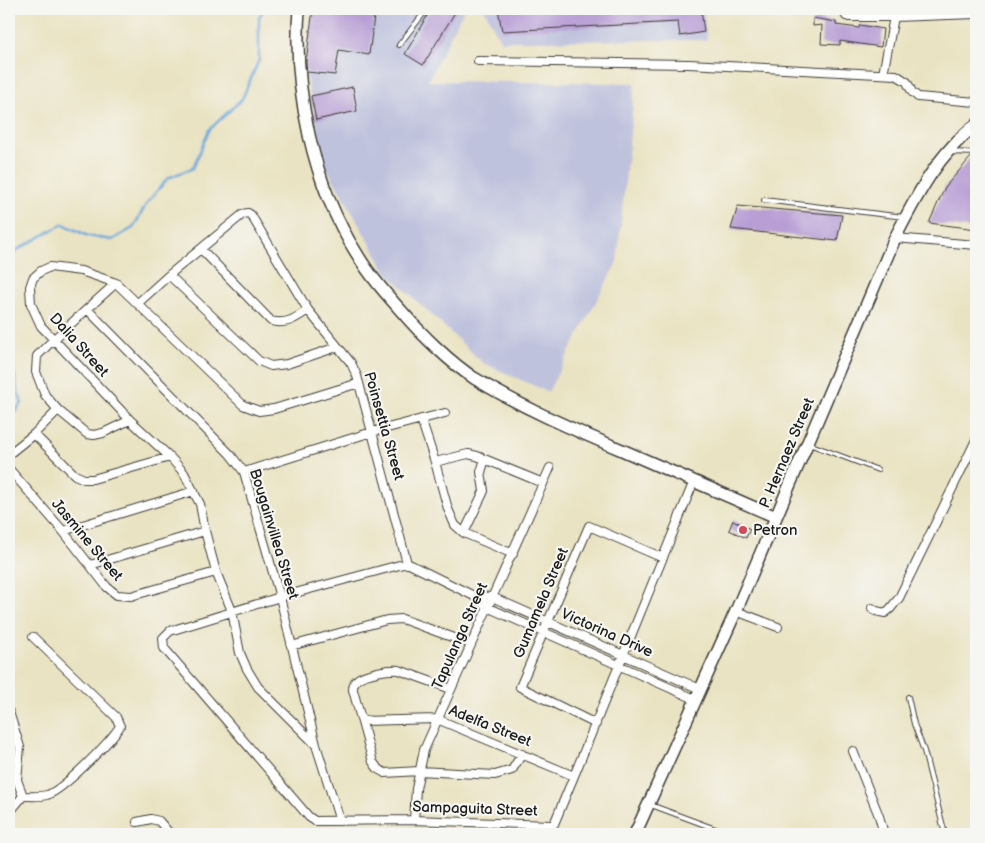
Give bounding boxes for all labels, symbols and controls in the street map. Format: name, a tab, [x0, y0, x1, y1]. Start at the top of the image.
street label: Dalia Street	[45, 309, 113, 381]
street label: Poinsettia Street	[359, 370, 409, 483]
street label: P. Hernaez Street	[755, 395, 819, 511]
street label: Bougainvillea Street	[245, 466, 303, 602]
street label: Jasmine Street	[47, 495, 127, 585]
place label: Petron	[753, 521, 797, 540]
marker: Petron	[737, 524, 749, 536]
street label: Gumamela Street	[509, 544, 573, 661]
street label: Tapulanga Street	[428, 579, 492, 692]
street label: Victorina Drive	[558, 604, 656, 662]
street label: Adelfa Street	[446, 701, 534, 751]
street label: Sampaguita Street	[412, 797, 538, 821]

